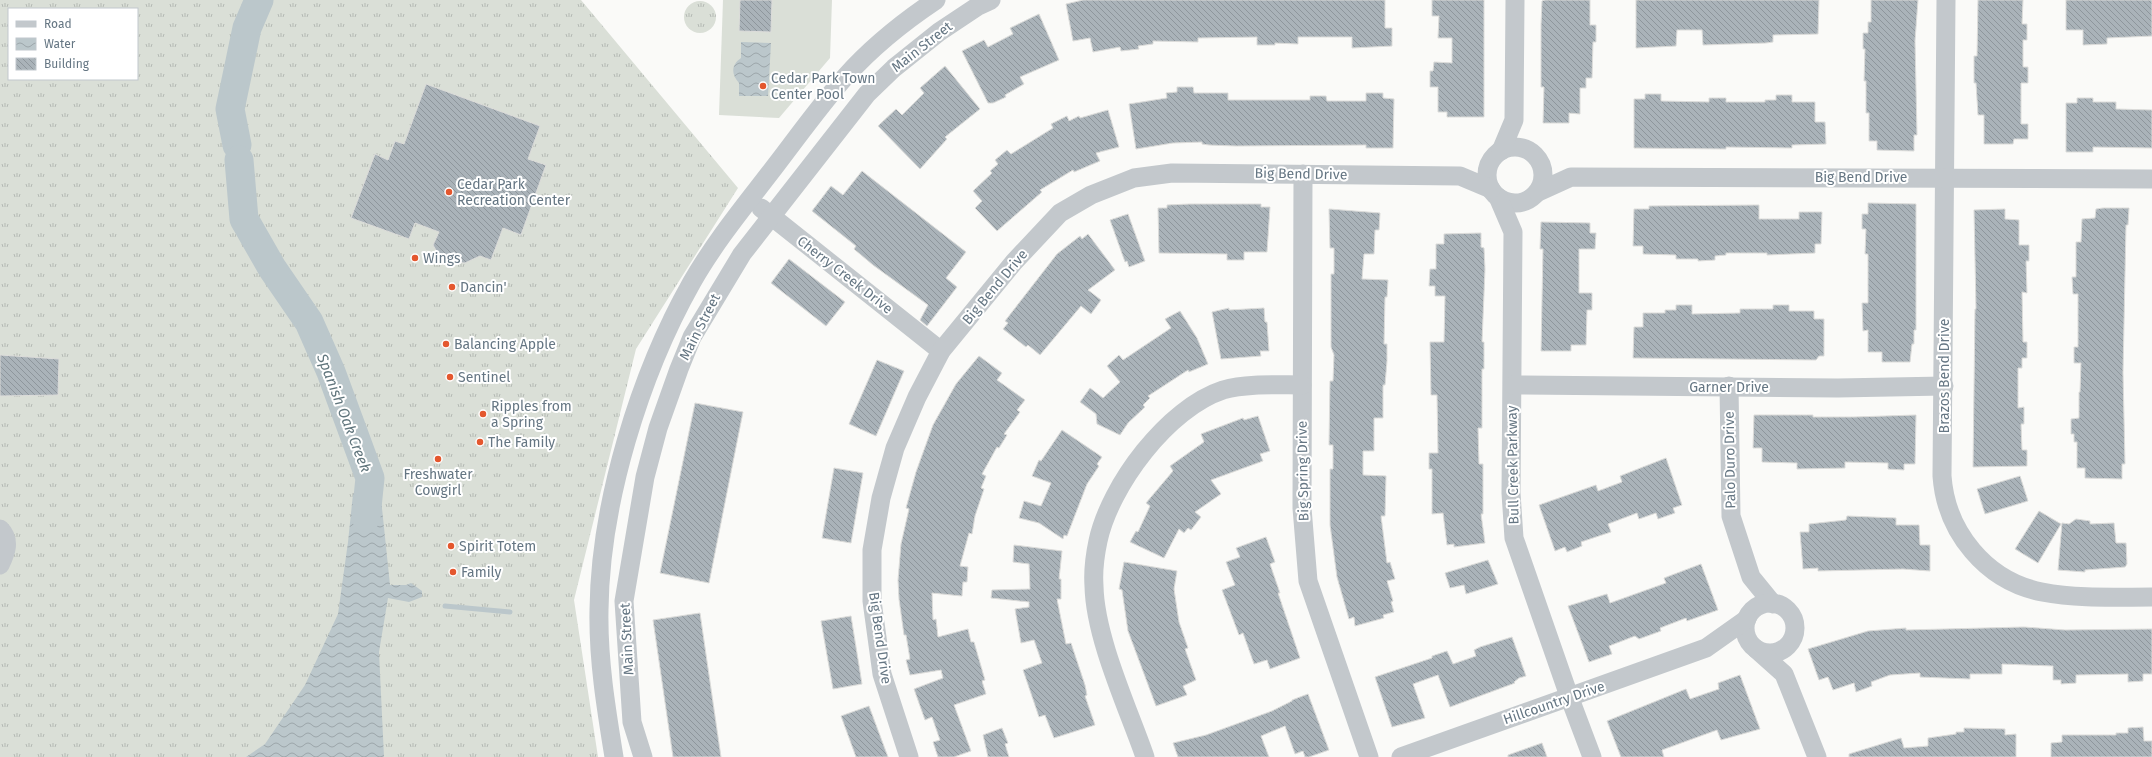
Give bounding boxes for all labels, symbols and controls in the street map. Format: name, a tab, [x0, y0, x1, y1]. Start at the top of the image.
legend	[8, 8, 138, 80]
text: Road	[44, 17, 72, 31]
street label: Main Street	[888, 17, 956, 76]
text: Water	[44, 37, 76, 51]
text: Building	[44, 57, 90, 71]
place label: Cedar Park Town Center Pool	[771, 70, 875, 103]
marker: Cedar Park Town Center Pool	[758, 81, 768, 91]
street label: Big Bend Drive	[1254, 165, 1348, 183]
street label: Big Bend Drive	[1815, 169, 1907, 186]
place label: Cedar Park Recreation Center	[457, 176, 571, 209]
marker: Cedar Park Recreation Center	[444, 187, 454, 197]
street label: Cherry Creek Drive	[794, 232, 896, 318]
street label: Big Bend Drive	[959, 246, 1031, 328]
place label: Wings	[423, 250, 461, 267]
marker: Wings	[410, 253, 420, 263]
place label: Dancin'	[460, 279, 506, 296]
marker: Dancin'	[447, 282, 457, 292]
street label: Main Street	[676, 290, 724, 363]
street label: Brazos Bend Drive	[1936, 319, 1953, 433]
place label: Balancing Apple	[454, 336, 556, 353]
marker: Balancing Apple	[441, 339, 451, 349]
water label: Spanish Oak Creek	[313, 350, 375, 475]
place label: Sentinel	[458, 369, 510, 386]
marker: Sentinel	[445, 372, 455, 382]
street label: Garner Drive	[1689, 379, 1769, 396]
place label: Ripples from a Spring	[491, 398, 572, 431]
street label: Bull Creek Parkway	[1503, 405, 1523, 525]
marker: Ripples from a Spring	[478, 409, 488, 419]
street label: Palo Duro Drive	[1721, 411, 1739, 509]
street label: Big Spring Drive	[1294, 420, 1312, 522]
place label: The Family	[488, 434, 555, 451]
marker: The Family	[475, 437, 485, 447]
marker: Freshwater Cowgirl	[433, 454, 443, 464]
place label: Freshwater Cowgirl	[403, 466, 473, 499]
place label: Spirit Totem	[459, 538, 536, 555]
marker: Spirit Totem	[446, 541, 456, 551]
place label: Family	[461, 564, 502, 581]
marker: Family	[448, 567, 458, 577]
street label: Big Bend Drive	[865, 591, 895, 685]
street label: Main Street	[617, 601, 637, 676]
street label: Hillcountry Drive	[1501, 678, 1607, 728]

